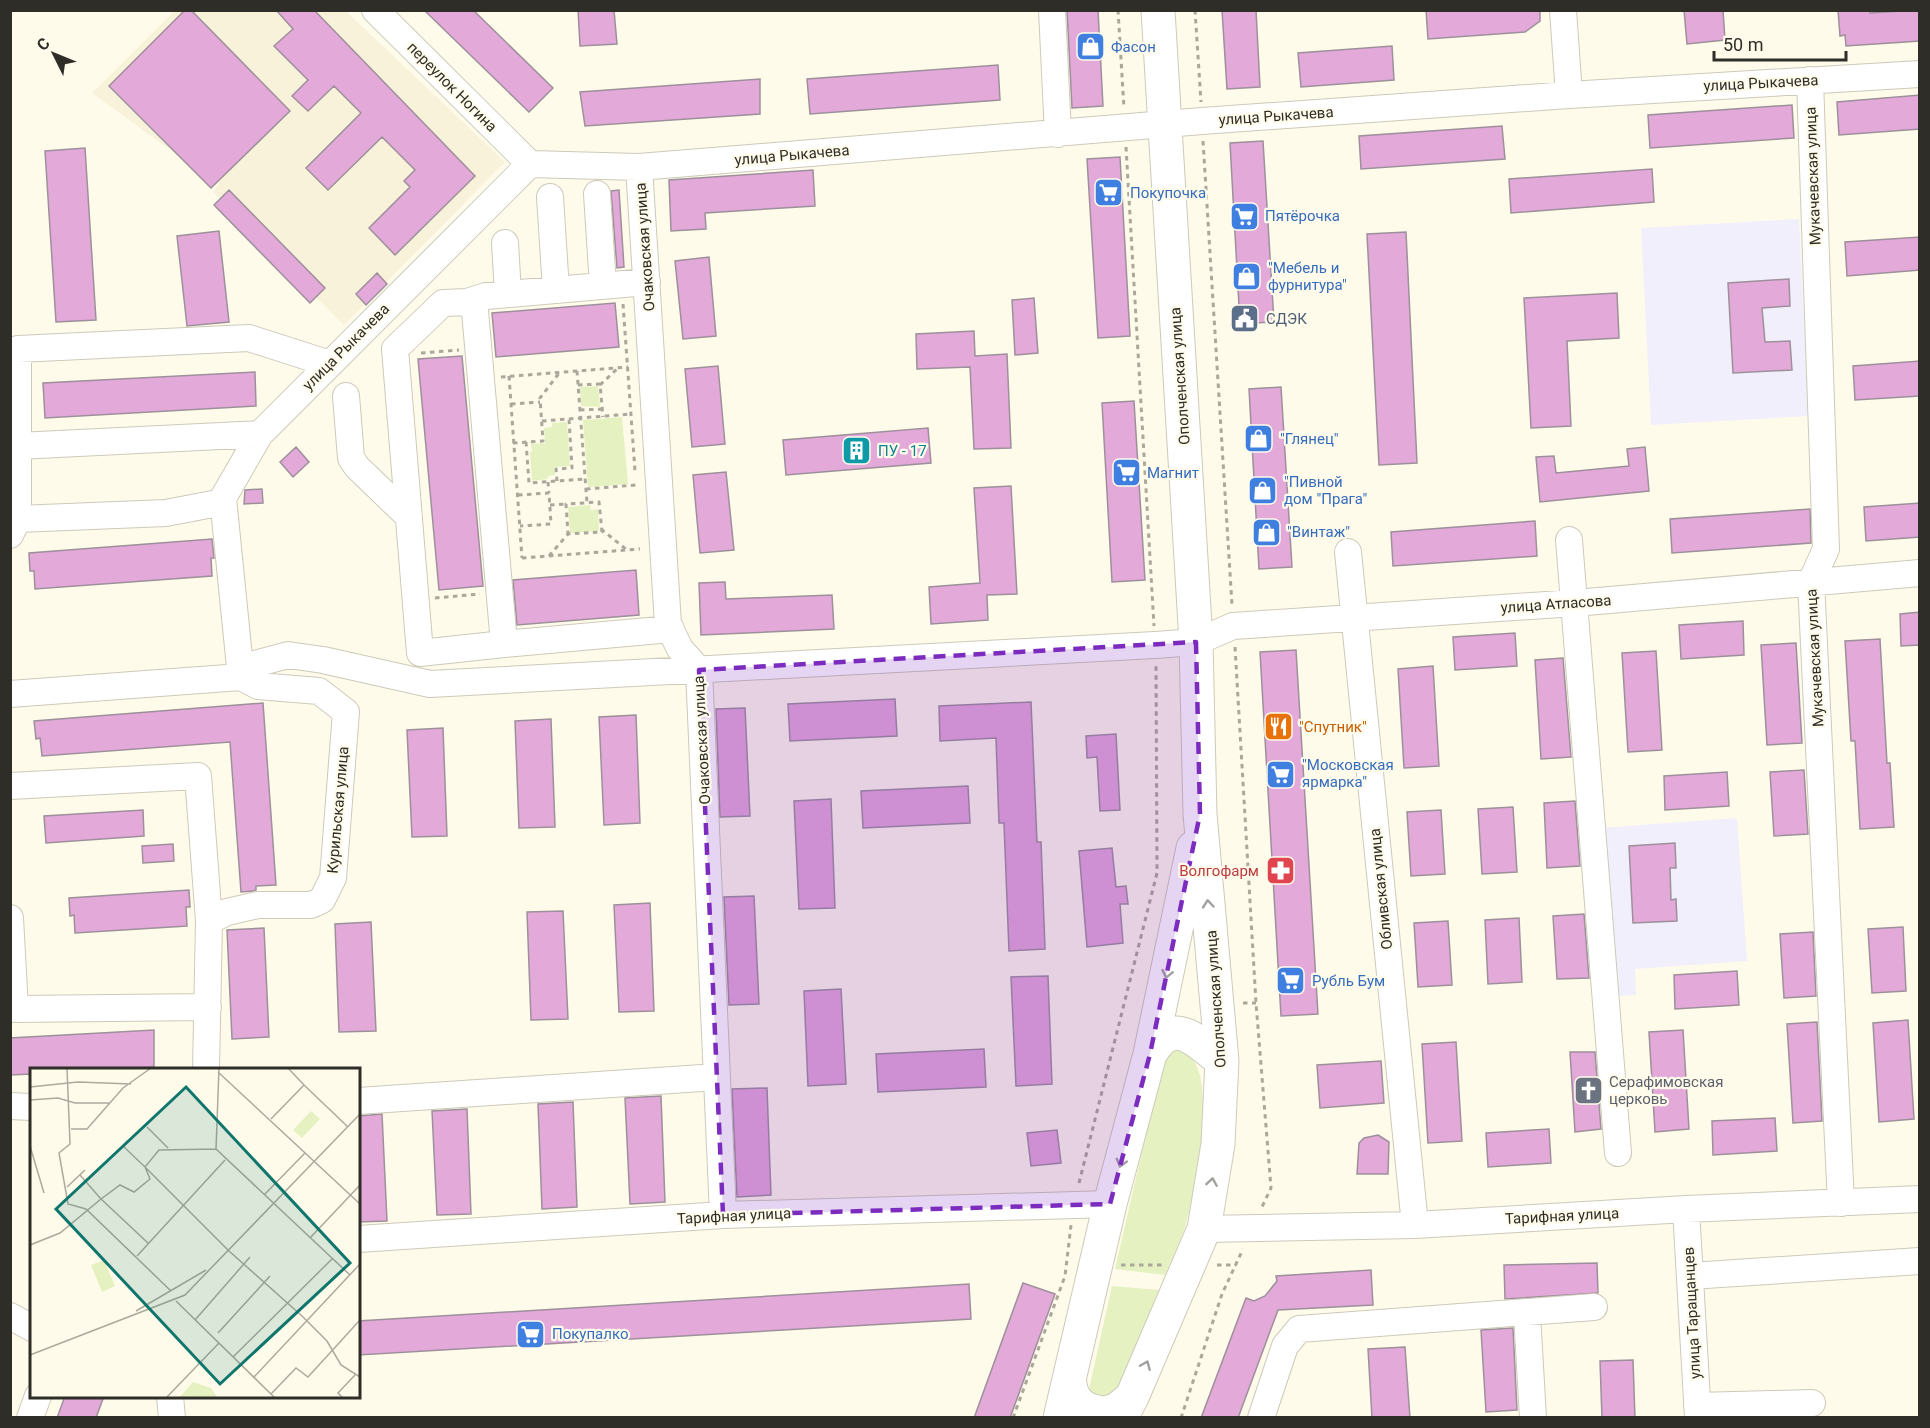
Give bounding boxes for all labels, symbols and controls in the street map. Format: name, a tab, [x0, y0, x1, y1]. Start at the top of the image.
north arrow	[24, 24, 84, 84]
scale bar	[1714, 24, 1846, 62]
shop icon: Фасон	[1074, 31, 1106, 63]
text: С	[33, 34, 54, 54]
text: 50 m	[1723, 34, 1763, 55]
street label: переулок Ногина	[403, 38, 501, 136]
place label: Фасон	[1111, 38, 1156, 56]
street label: улица Рыкачева	[1703, 71, 1819, 95]
street label: улица Рыкачева	[1218, 103, 1334, 129]
street label: Мукачевская улица	[1802, 107, 1824, 245]
street label: улица Рыкачева	[734, 141, 850, 169]
supermarket icon: Покупочка	[1093, 177, 1125, 209]
street label: Очаковская улица	[632, 182, 658, 312]
place label: Покупочка	[1130, 184, 1206, 202]
supermarket icon: Пятёрочка	[1228, 200, 1260, 232]
place label: Пятёрочка	[1265, 207, 1340, 225]
place label: "Мебель и фурнитура"	[1268, 259, 1347, 294]
shop icon: "Мебель и фурнитура"	[1231, 261, 1263, 293]
street label: улица Рыкачева	[299, 300, 393, 394]
public building icon: СДЭК	[1229, 303, 1261, 335]
street label: Ополченская улица	[1166, 306, 1194, 446]
place label: СДЭК	[1266, 310, 1307, 328]
shop icon: "Глянец"	[1243, 423, 1275, 455]
place label: "Глянец"	[1280, 430, 1339, 448]
building icon: ПУ - 17	[841, 435, 873, 467]
place label: ПУ - 17	[878, 442, 927, 460]
supermarket icon: Магнит	[1110, 457, 1142, 489]
place label: Магнит	[1147, 464, 1199, 482]
place label: "Пивной дом "Прага"	[1284, 473, 1368, 508]
shop icon: "Пивной дом "Прага"	[1247, 475, 1279, 507]
shop icon: "Винтаж"	[1250, 516, 1282, 548]
place label: "Винтаж"	[1287, 523, 1350, 541]
street label: Мукачевская улица	[1802, 588, 1828, 728]
street label: улица Атласова	[1500, 591, 1612, 617]
street label: Очаковская улица	[690, 675, 714, 805]
restaurant icon: "Спутник"	[1262, 711, 1294, 743]
place label: "Спутник"	[1299, 718, 1367, 736]
street label: Курильская улица	[323, 746, 353, 874]
place label: "Московская ярмарка"	[1302, 756, 1394, 791]
supermarket icon: "Московская ярмарка"	[1265, 758, 1297, 790]
street label: Обливская улица	[1366, 828, 1396, 950]
pharmacy icon: Волгофарм	[1264, 855, 1296, 887]
place label: Волгофарм	[1179, 862, 1259, 880]
one-way arrow	[1202, 900, 1215, 909]
street label: Ополченская улица	[1202, 929, 1230, 1069]
supermarket icon: Рубль Бум	[1275, 965, 1307, 997]
one-way arrow	[1161, 969, 1174, 979]
place label: Рубль Бум	[1312, 972, 1385, 990]
inset map	[30, 1068, 360, 1398]
place label: Серафимовская церковь	[1609, 1073, 1723, 1108]
church icon: Серафимовская церковь	[1572, 1075, 1604, 1107]
one-way arrow	[1116, 1158, 1128, 1168]
one-way arrow	[1205, 1178, 1217, 1187]
street label: Тарифная улица	[677, 1204, 791, 1228]
street label: Тарифная улица	[1505, 1204, 1619, 1228]
street label: улица Таращанцев	[1680, 1247, 1704, 1379]
supermarket icon: Покупалко	[515, 1318, 547, 1350]
place label: Покупалко	[552, 1325, 628, 1343]
one-way arrow	[1139, 1360, 1151, 1371]

